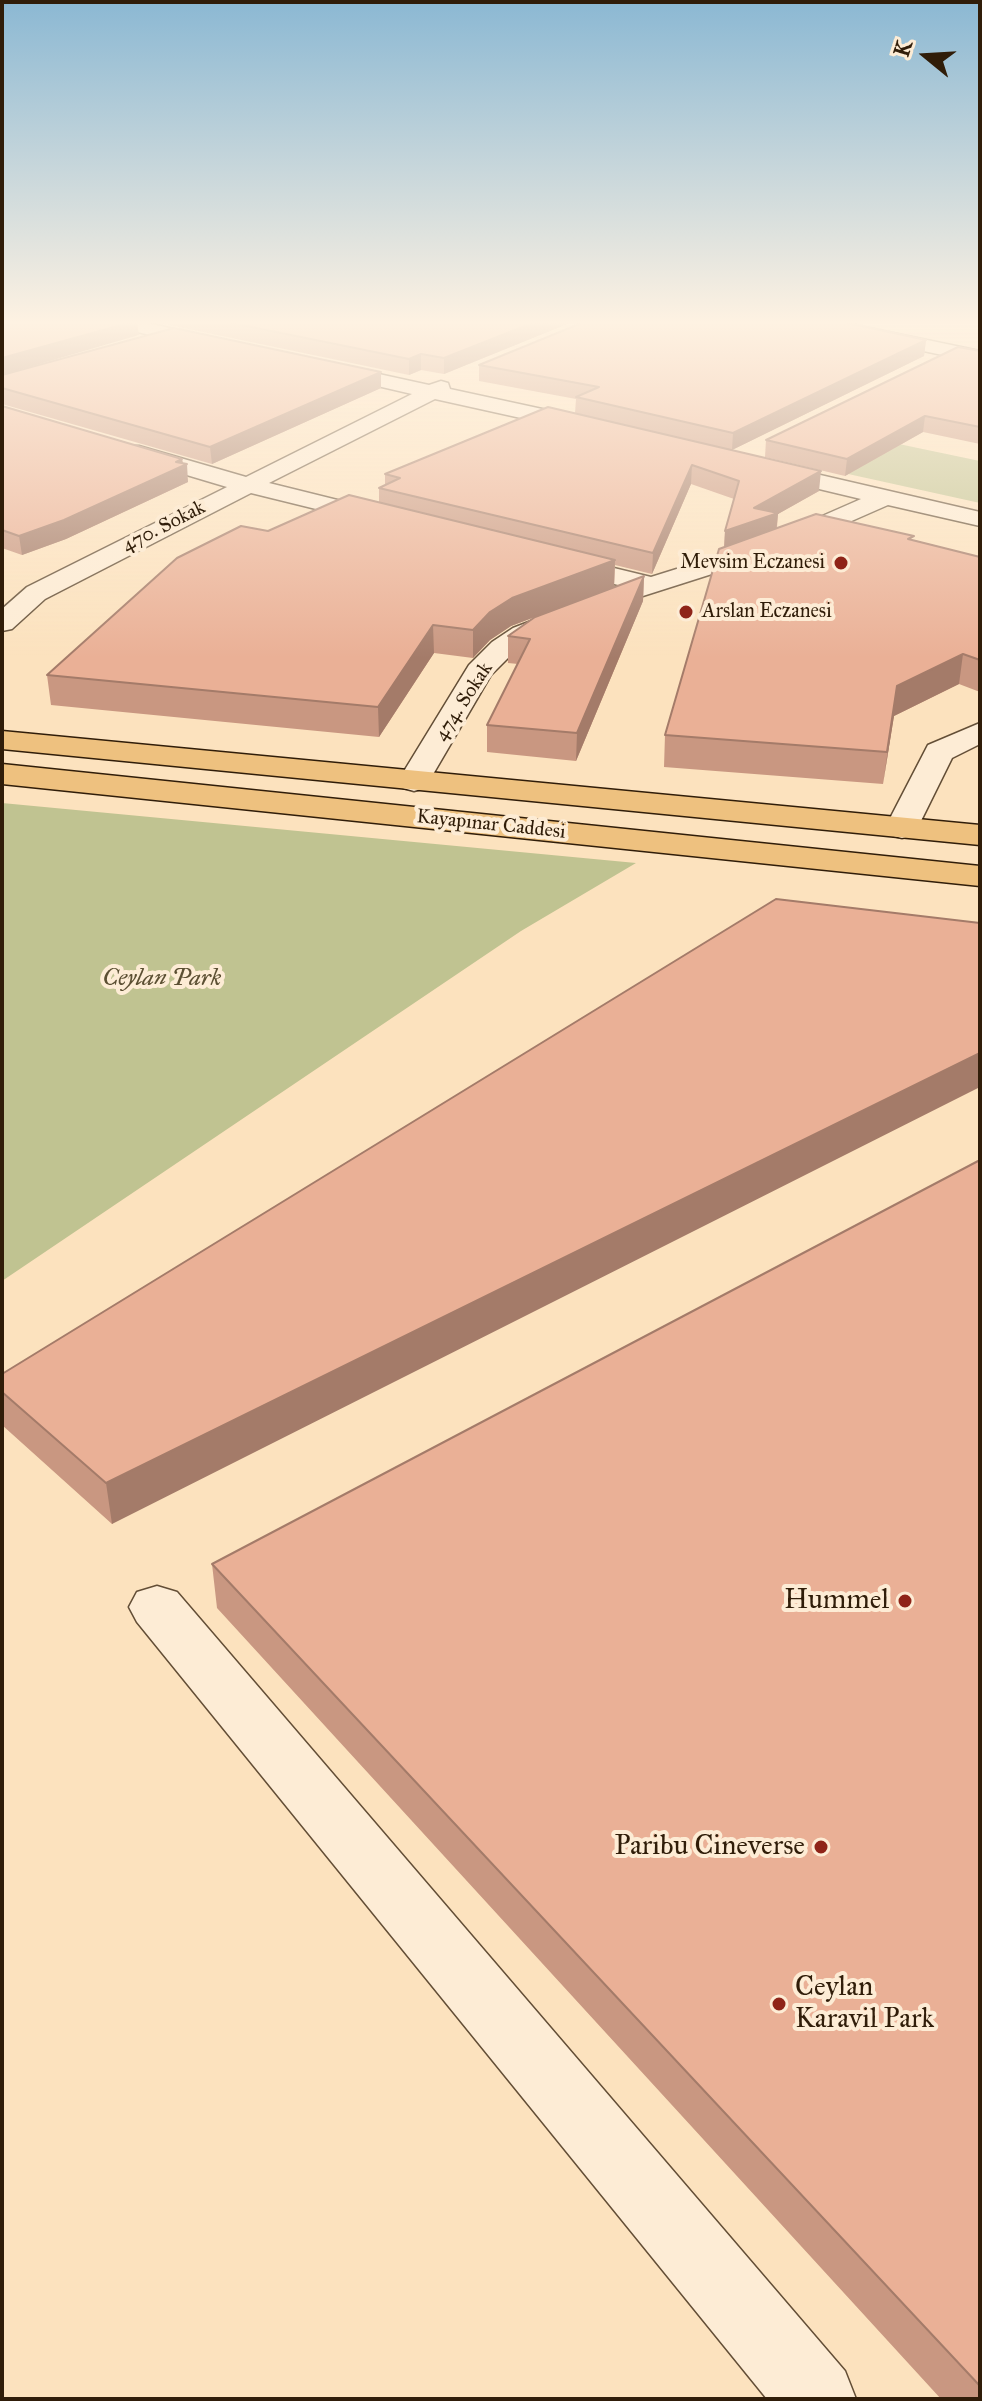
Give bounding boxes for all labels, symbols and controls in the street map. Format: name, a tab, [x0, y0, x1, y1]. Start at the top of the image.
north arrow	[886, 16, 966, 96]
text: K	[887, 37, 918, 60]
street label: 470. Sokak	[119, 496, 209, 558]
place label: Mevsim Eczanesi	[680, 551, 825, 575]
marker: Mevsim Eczanesi	[832, 554, 850, 572]
place label: Arslan Eczanesi	[702, 600, 832, 624]
marker: Arslan Eczanesi	[677, 603, 695, 621]
street label: 474. Sokak	[430, 658, 498, 746]
street label: Kayapınar Caddesi	[415, 805, 567, 845]
park label: Ceylan Park	[102, 965, 222, 993]
place label: Hummel	[784, 1584, 889, 1618]
marker: Hummel	[896, 1592, 914, 1610]
place label: Paribu Cineverse	[615, 1830, 805, 1864]
marker: Paribu Cineverse	[812, 1838, 830, 1856]
place label: Ceylan Karavil Park	[795, 1971, 934, 2037]
marker: Ceylan Karavil Park	[770, 1995, 788, 2013]

